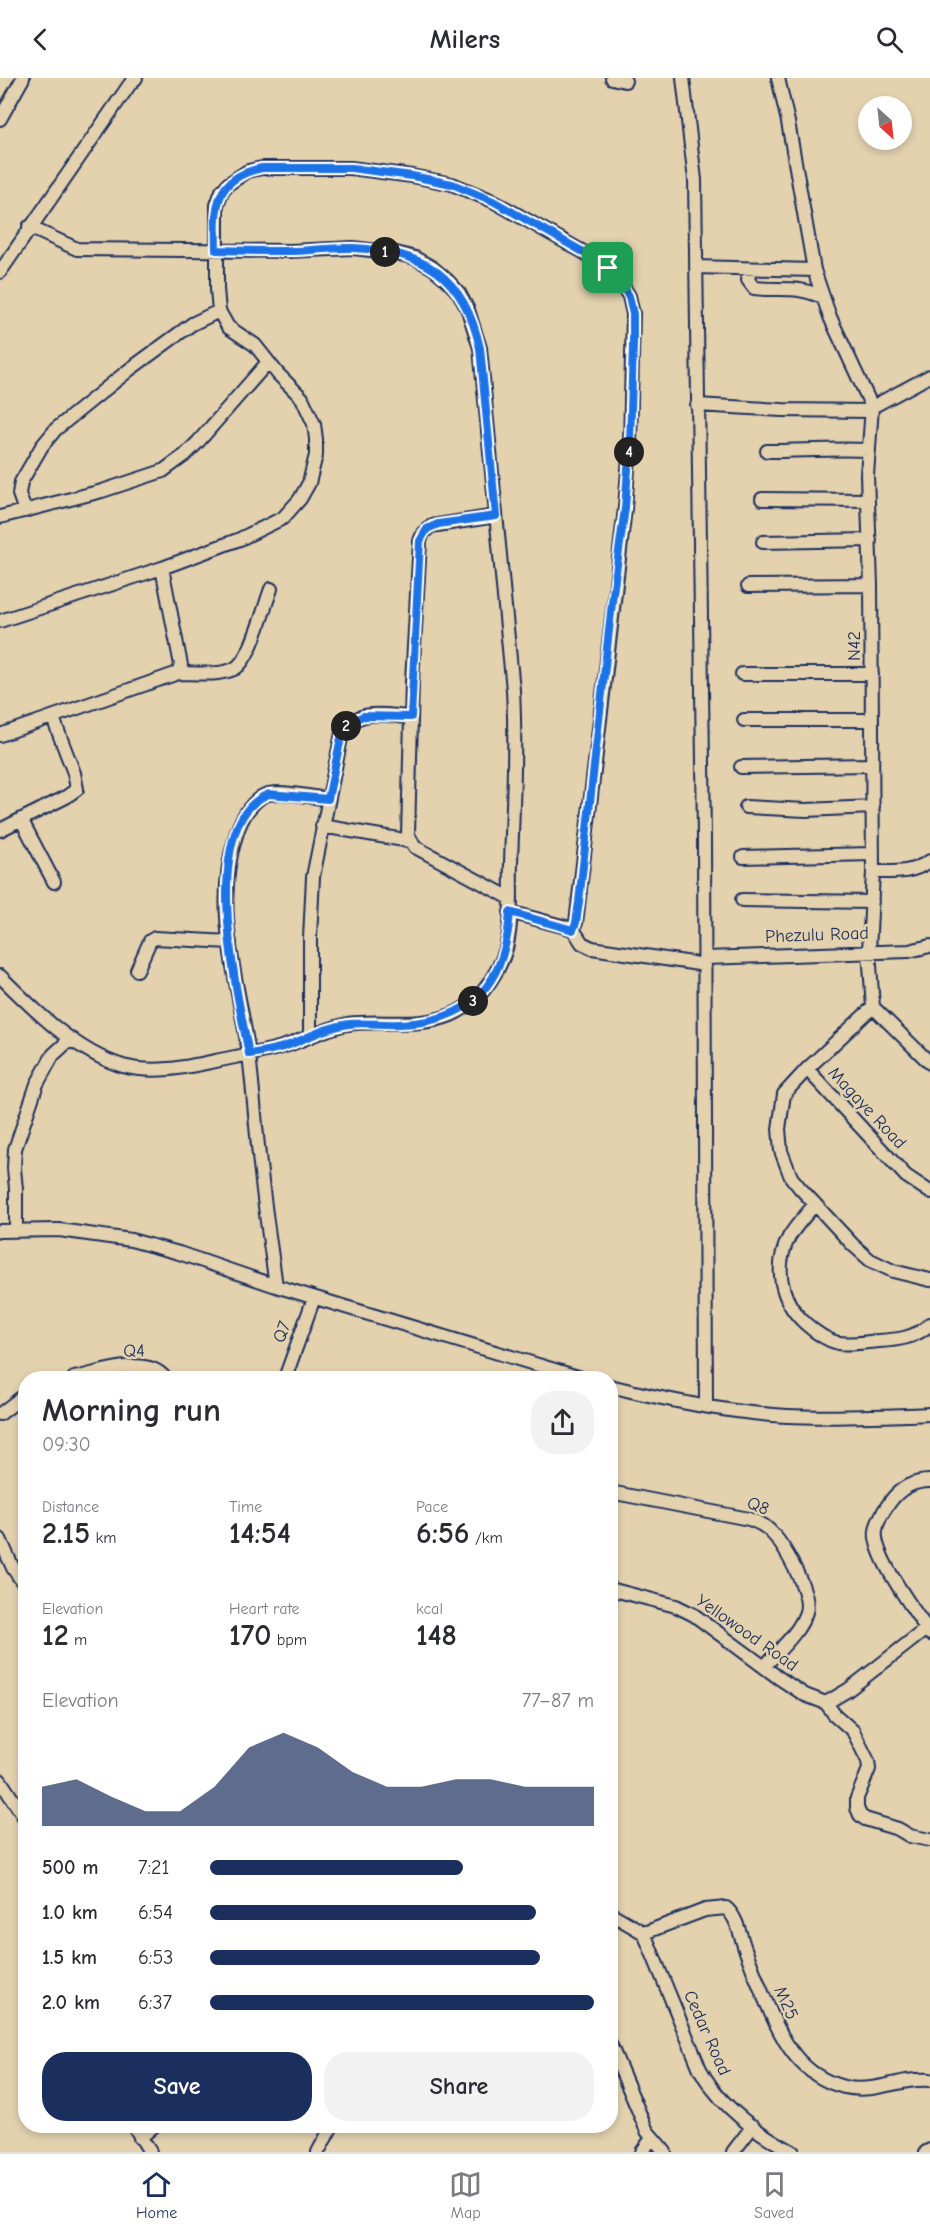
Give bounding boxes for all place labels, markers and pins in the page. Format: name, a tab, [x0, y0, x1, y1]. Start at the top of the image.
pin: 1	[370, 237, 400, 267]
pin	[582, 242, 633, 293]
pin: 4	[614, 437, 644, 467]
pin: 2	[331, 711, 361, 741]
pin: 3	[458, 986, 488, 1016]

